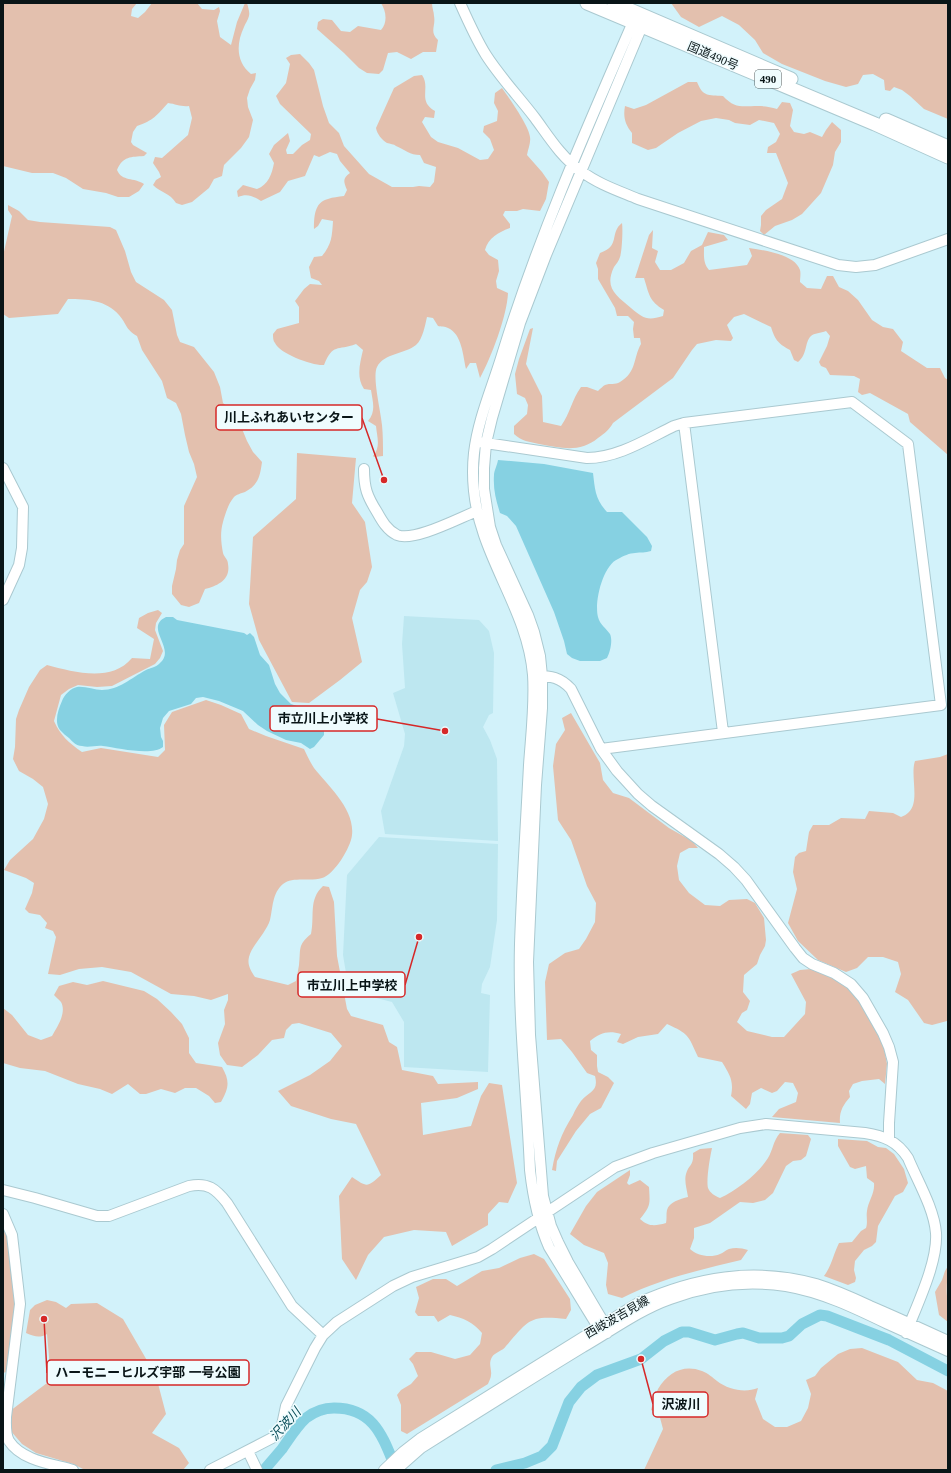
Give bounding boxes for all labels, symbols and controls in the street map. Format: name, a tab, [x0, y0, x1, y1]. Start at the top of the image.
street label: 国道490号	[685, 39, 741, 73]
road number: 490	[755, 70, 781, 88]
callout: 川上ふれあいセンター	[216, 405, 362, 430]
text: 川上ふれあいセンター	[224, 410, 354, 425]
callout: 市立川上小学校	[270, 706, 377, 731]
text: 市立川上小学校	[277, 711, 369, 726]
callout: 市立川上中学校	[298, 972, 405, 997]
text: 市立川上中学校	[306, 978, 398, 993]
street label: 西岐波吉見線	[582, 1293, 652, 1341]
callout: ハーモニーヒルズ宇部 一号公園	[47, 1360, 249, 1385]
text: ハーモニーヒルズ宇部 一号公園	[55, 1365, 241, 1380]
callout: 沢波川	[653, 1392, 708, 1417]
text: 沢波川	[661, 1397, 701, 1412]
water label: 沢波川	[266, 1403, 305, 1444]

